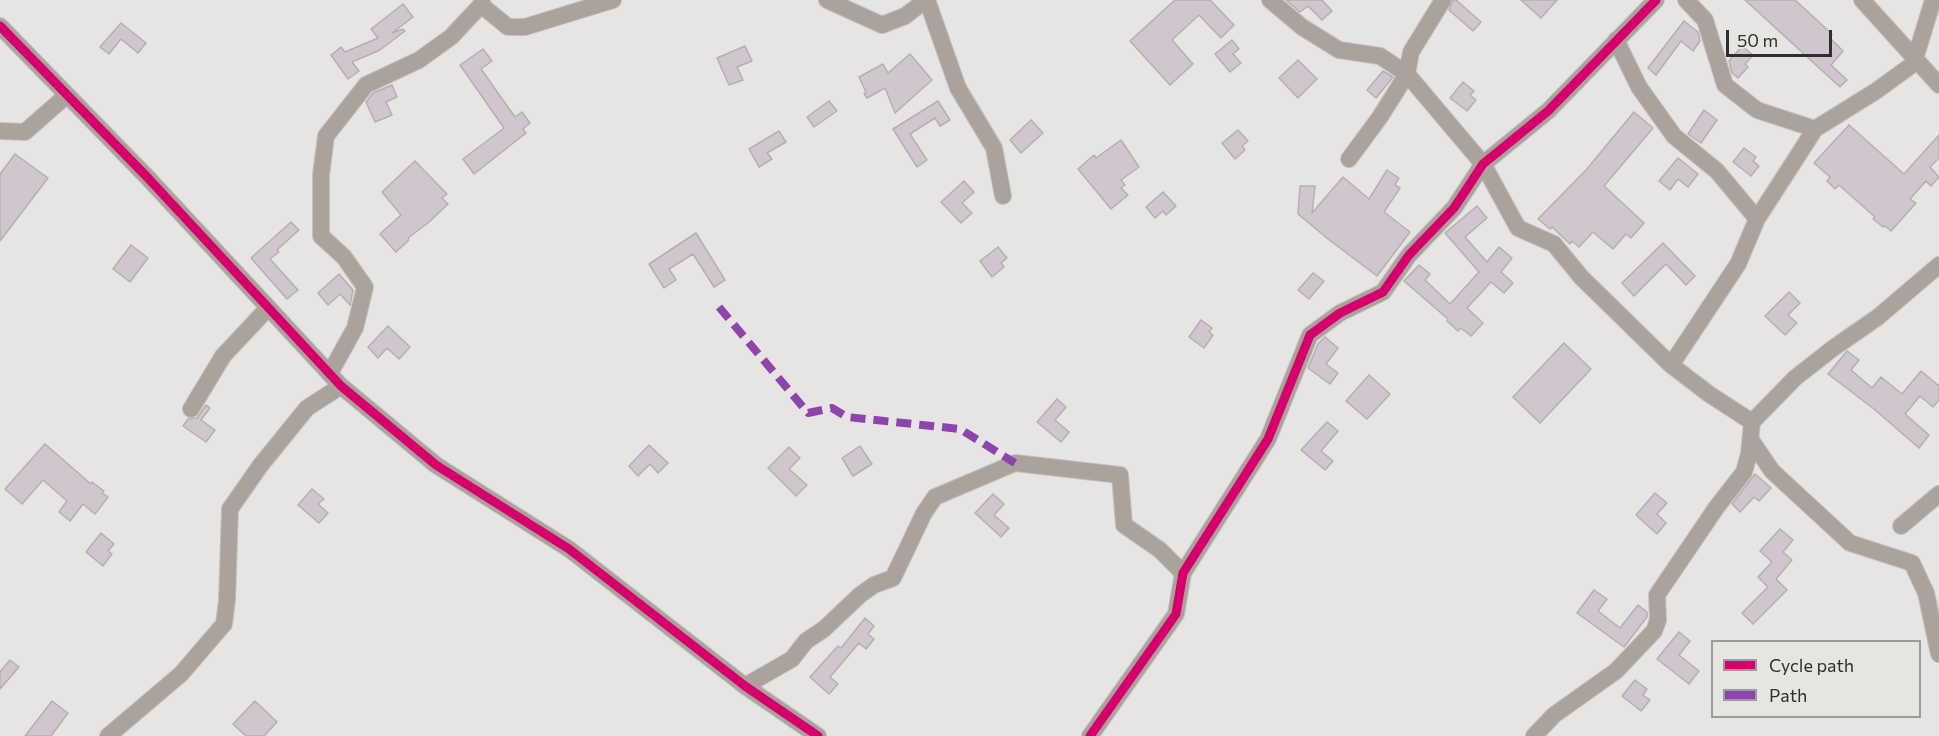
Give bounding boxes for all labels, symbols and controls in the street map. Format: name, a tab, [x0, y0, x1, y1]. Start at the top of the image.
scale bar	[1729, 18, 1836, 56]
text: 50 m	[1737, 29, 1778, 51]
legend	[1711, 640, 1921, 718]
text: Cycle path	[1769, 654, 1854, 676]
text: Path	[1769, 684, 1807, 706]

